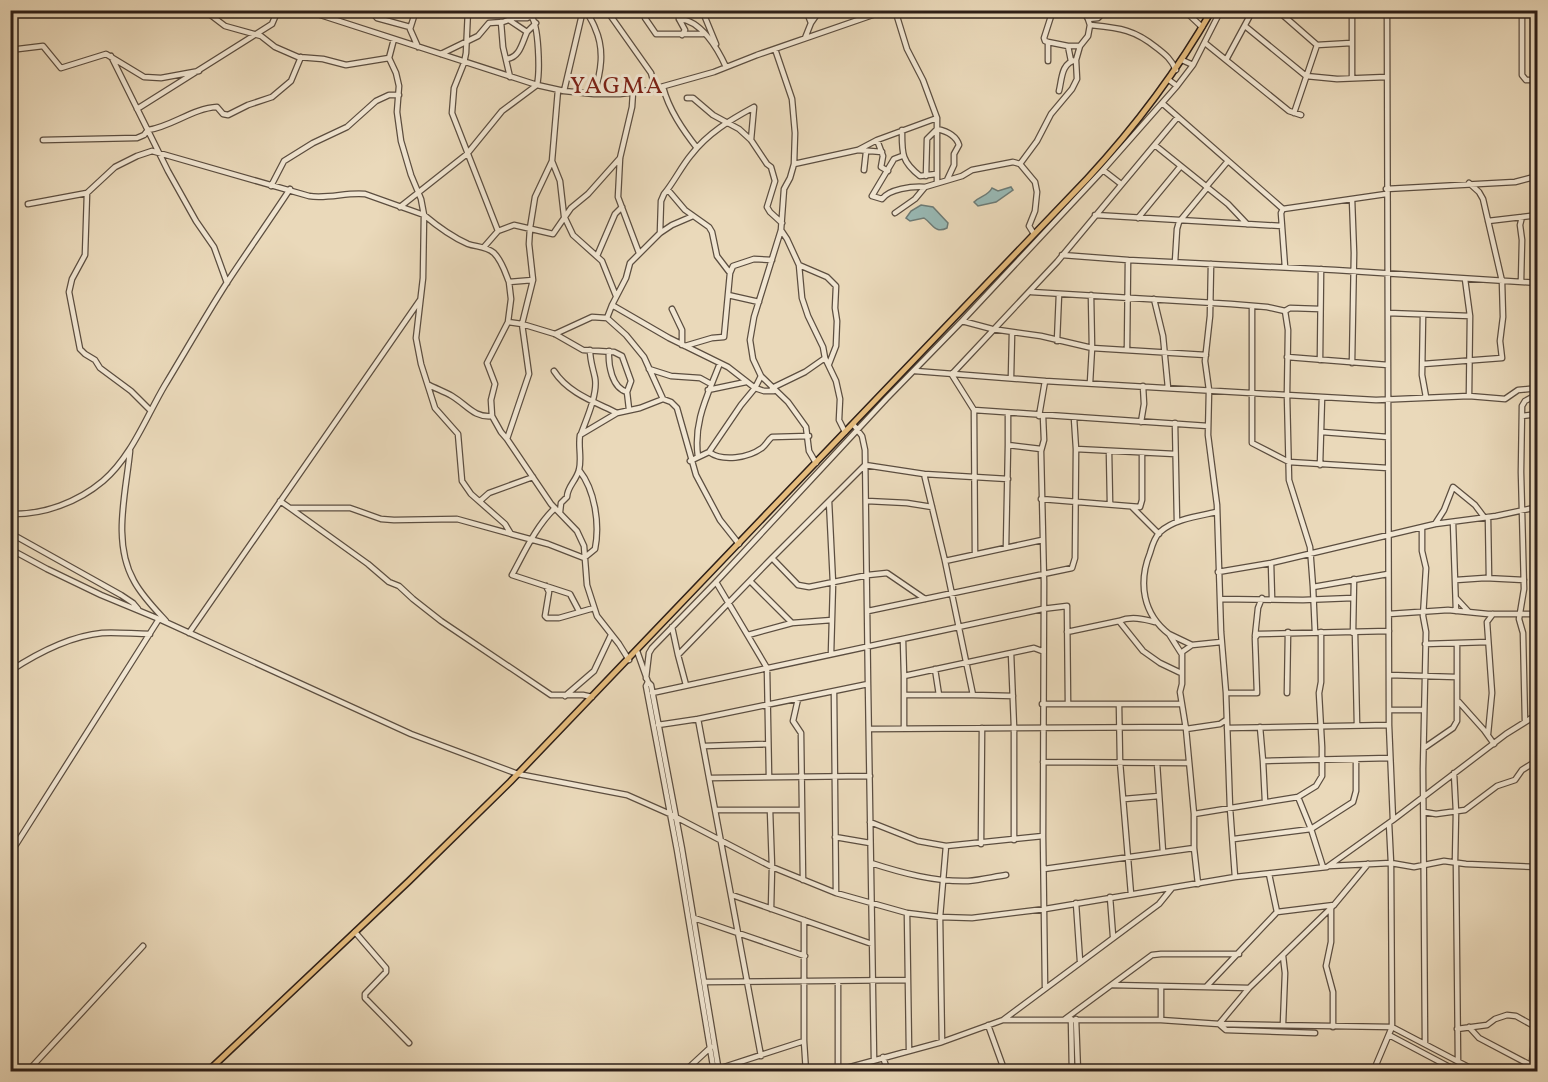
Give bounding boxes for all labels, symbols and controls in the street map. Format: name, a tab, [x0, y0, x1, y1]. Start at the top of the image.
district label: YAGMA	[570, 70, 664, 104]

